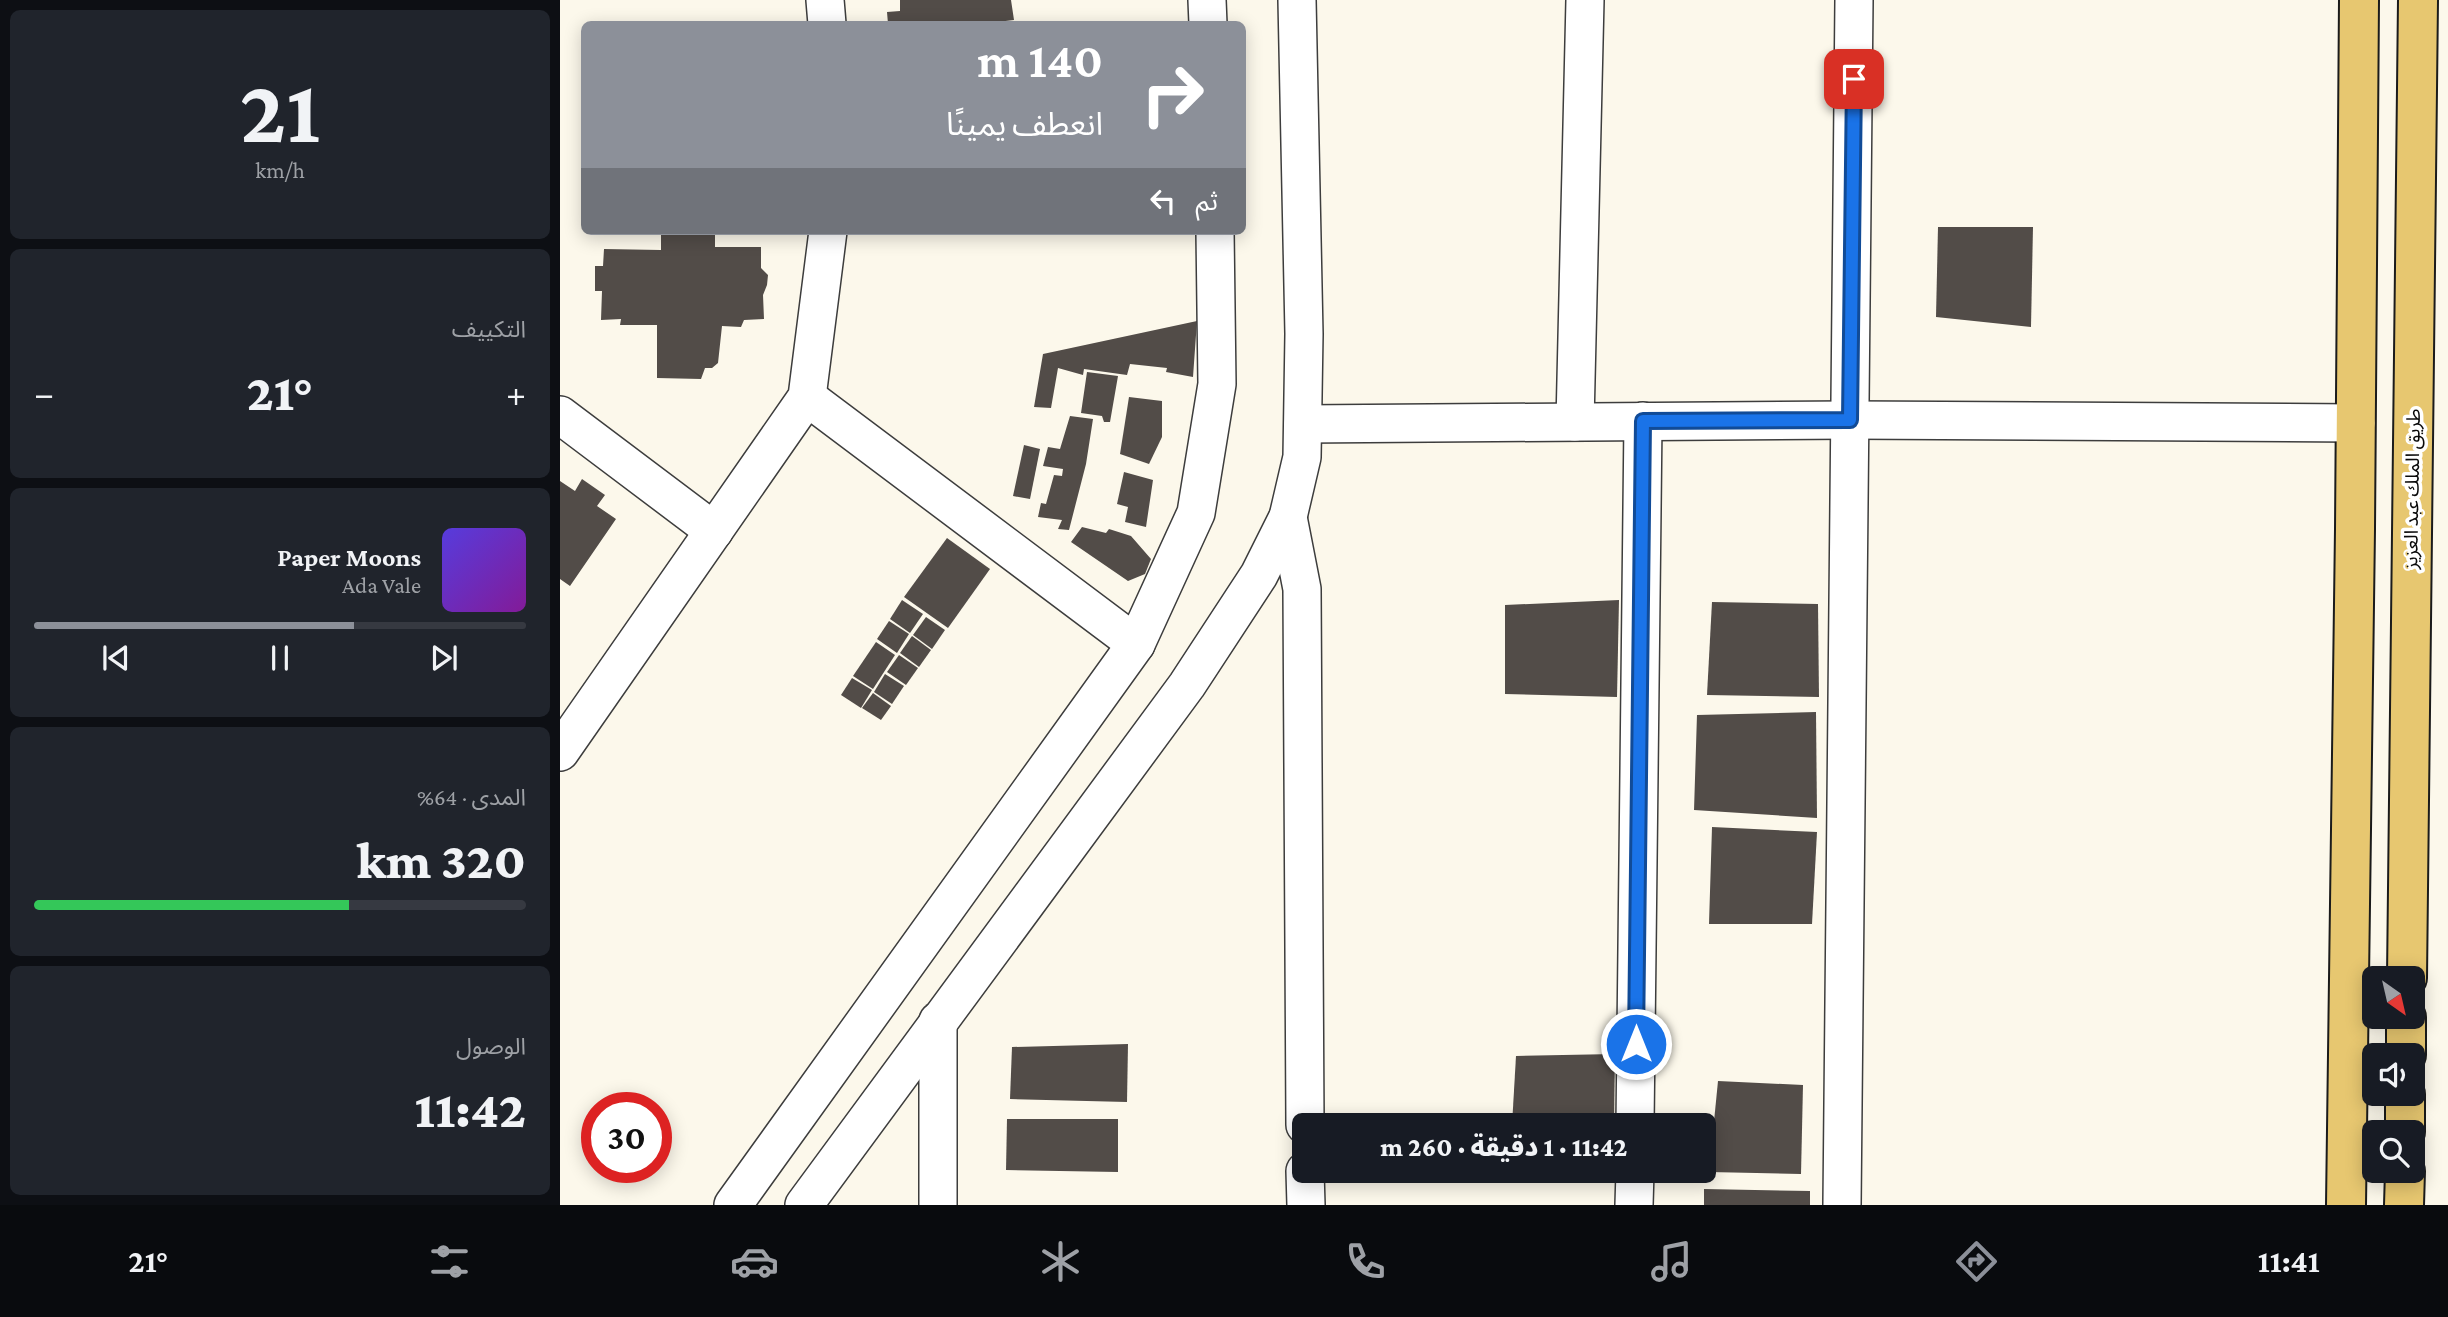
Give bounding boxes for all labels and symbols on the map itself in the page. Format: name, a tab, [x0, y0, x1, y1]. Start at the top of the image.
pin	[1824, 49, 1884, 109]
street label: طريق الملك عبد العزيز	[2400, 408, 2425, 571]
north arrow	[2362, 966, 2426, 1029]
position arrow	[1599, 1007, 1673, 1081]
speed limit sign: 30	[581, 1092, 672, 1183]

